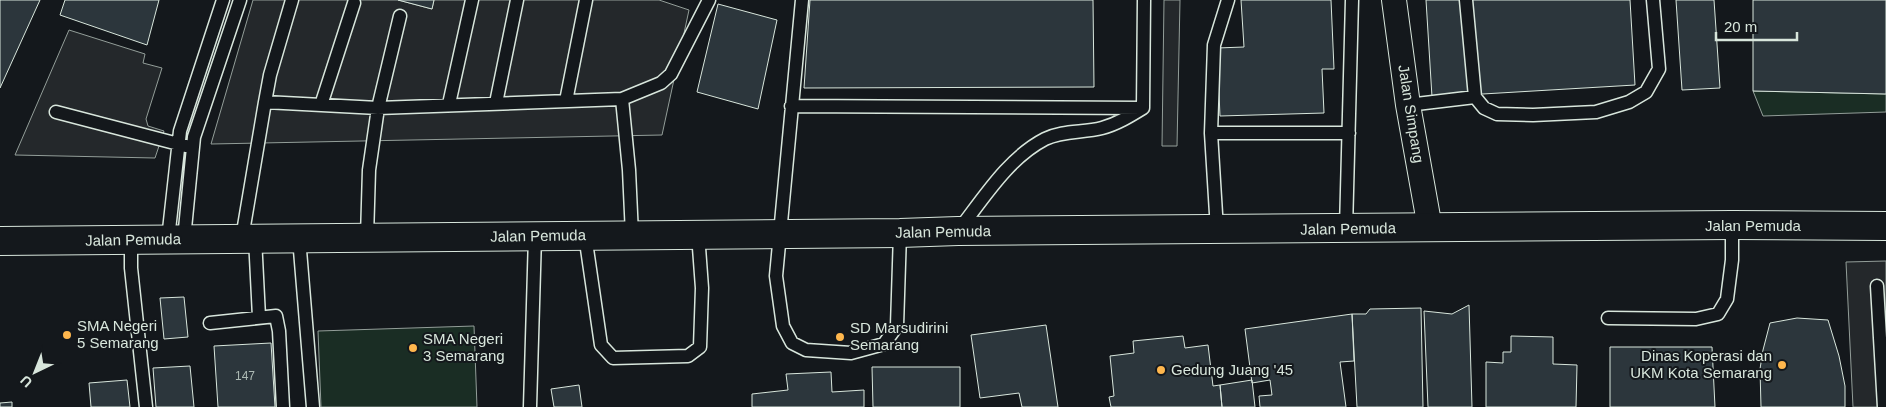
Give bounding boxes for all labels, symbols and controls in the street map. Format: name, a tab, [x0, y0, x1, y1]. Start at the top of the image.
scale bar	[1716, 10, 1797, 42]
text: 20 m	[1724, 18, 1757, 35]
street label: Jalan Simpang	[1395, 64, 1428, 164]
street label: Jalan Pemuda	[1705, 217, 1802, 234]
street label: Jalan Pemuda	[1300, 219, 1397, 238]
street label: Jalan Pemuda	[895, 222, 992, 241]
street label: Jalan Pemuda	[490, 226, 587, 245]
street label: Jalan Pemuda	[85, 230, 182, 249]
place label: SMA Negeri 5 Semarang	[77, 317, 159, 351]
place label: SD Marsudirini Semarang	[850, 319, 948, 353]
marker: SMA Negeri 5 Semarang	[61, 329, 73, 341]
place label: SMA Negeri 3 Semarang	[423, 330, 505, 364]
marker: SD Marsudirini Semarang	[834, 331, 846, 343]
marker: SMA Negeri 3 Semarang	[407, 342, 419, 354]
north arrow	[10, 347, 60, 397]
place label: Dinas Koperasi dan UKM Kota Semarang	[1630, 347, 1772, 381]
marker: Dinas Koperasi dan UKM Kota Semarang	[1776, 359, 1788, 371]
place label: Gedung Juang '45	[1171, 361, 1293, 378]
marker: Gedung Juang '45	[1155, 364, 1167, 376]
house number: 147	[235, 369, 255, 383]
text: U	[17, 372, 35, 391]

